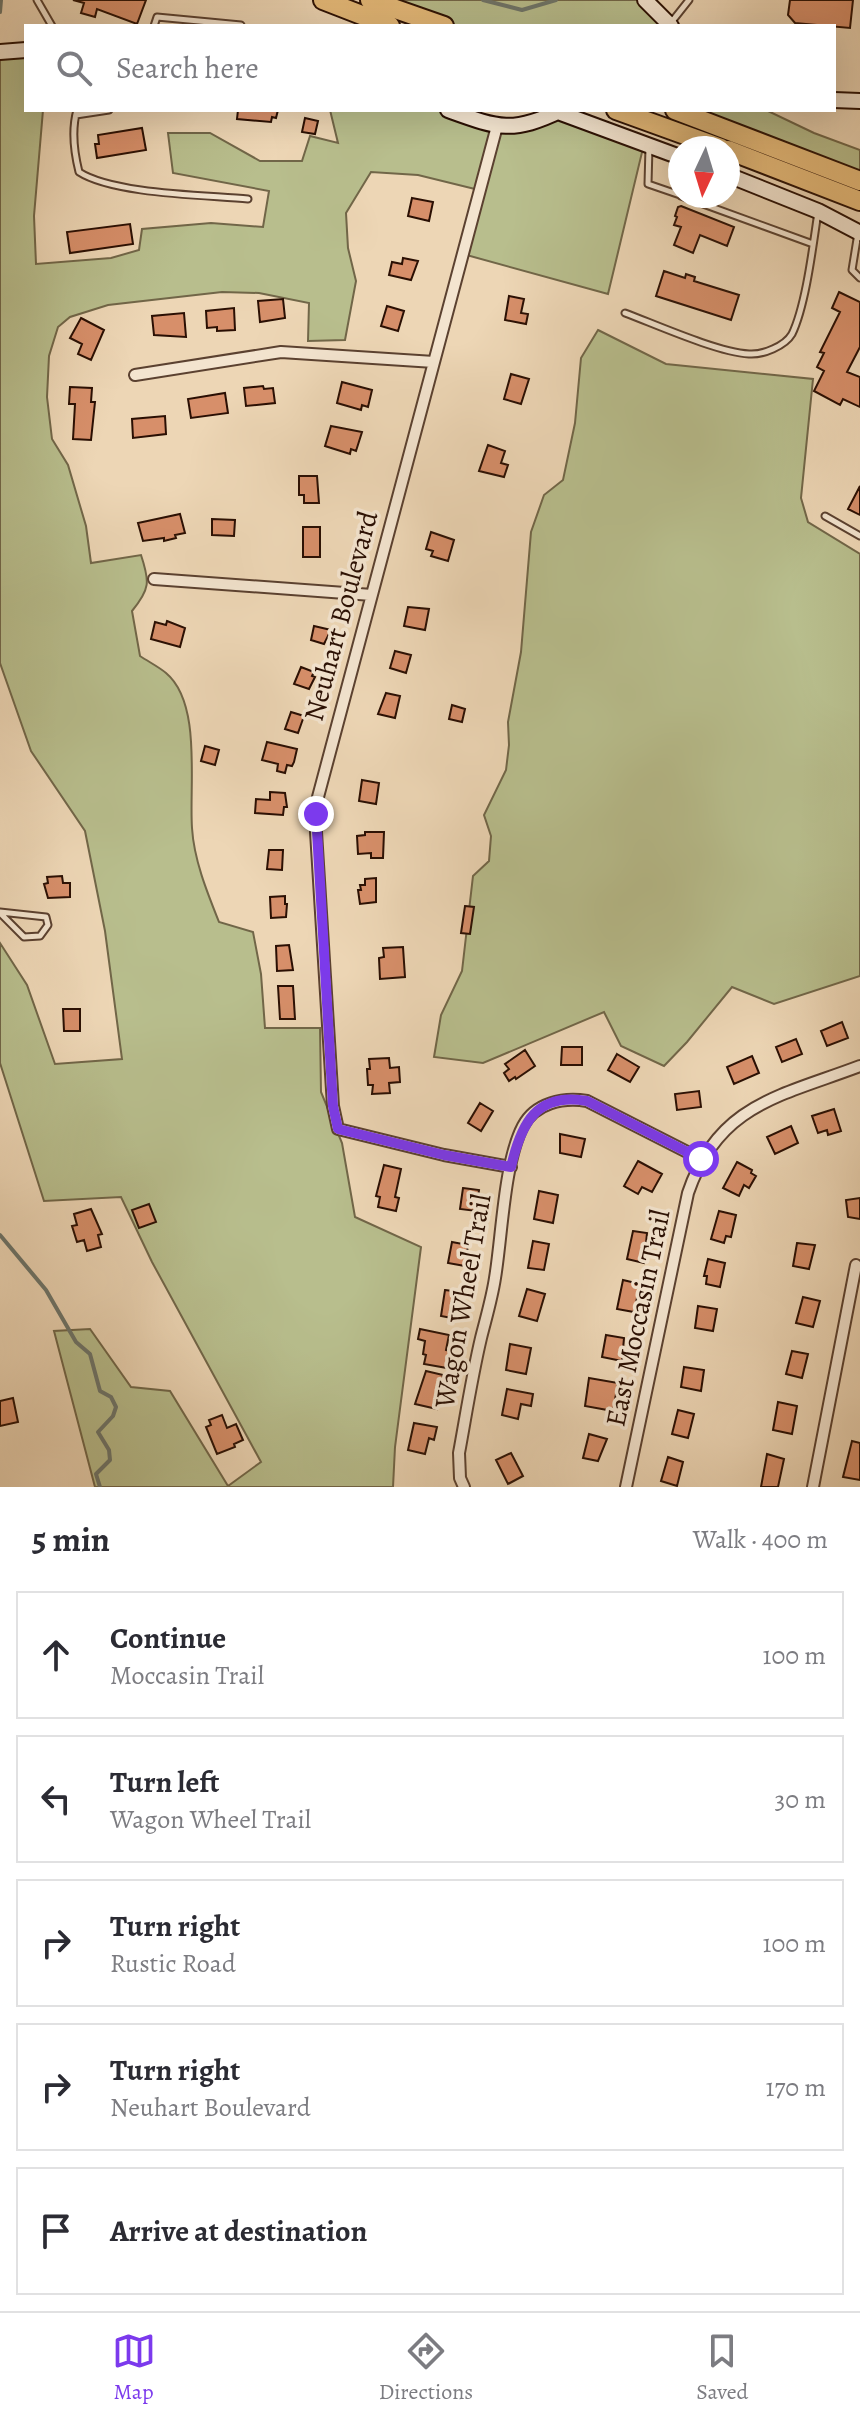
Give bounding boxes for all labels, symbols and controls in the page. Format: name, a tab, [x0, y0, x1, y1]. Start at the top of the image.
search box	[24, 24, 836, 112]
icon: search	[52, 46, 96, 90]
text: Search here	[116, 48, 259, 88]
north arrow	[668, 136, 740, 208]
street label: Neuhart Boulevard	[295, 506, 388, 725]
route end	[298, 796, 334, 832]
route start	[683, 1141, 719, 1177]
street label: Wagon Wheel Trail	[425, 1191, 501, 1412]
street label: East Moccasin Trail	[596, 1206, 680, 1430]
text: 5 min	[32, 1516, 110, 1563]
text: Walk · 400 m	[693, 1522, 828, 1557]
text: Continue	[110, 1618, 226, 1658]
icon: ahead	[34, 1633, 78, 1677]
text: 100 m	[763, 1638, 826, 1673]
text: Moccasin Trail	[110, 1658, 264, 1693]
text: Turn left	[110, 1762, 219, 1802]
icon: left	[34, 1777, 78, 1821]
text: 30 m	[775, 1782, 826, 1817]
text: Wagon Wheel Trail	[110, 1802, 311, 1837]
text: Turn right	[110, 1906, 240, 1946]
icon: right	[34, 1921, 78, 1965]
text: 100 m	[763, 1926, 826, 1961]
text: Rustic Road	[110, 1946, 236, 1981]
text: Turn right	[110, 2050, 240, 2090]
icon: right	[34, 2065, 78, 2109]
text: 170 m	[766, 2070, 826, 2105]
text: Neuhart Boulevard	[110, 2090, 311, 2125]
icon: arrive	[34, 2209, 78, 2253]
text: Arrive at destination	[110, 2211, 367, 2251]
tab: Map	[112, 2329, 156, 2407]
tab: Directions	[379, 2329, 473, 2407]
tab: Saved	[696, 2329, 748, 2407]

